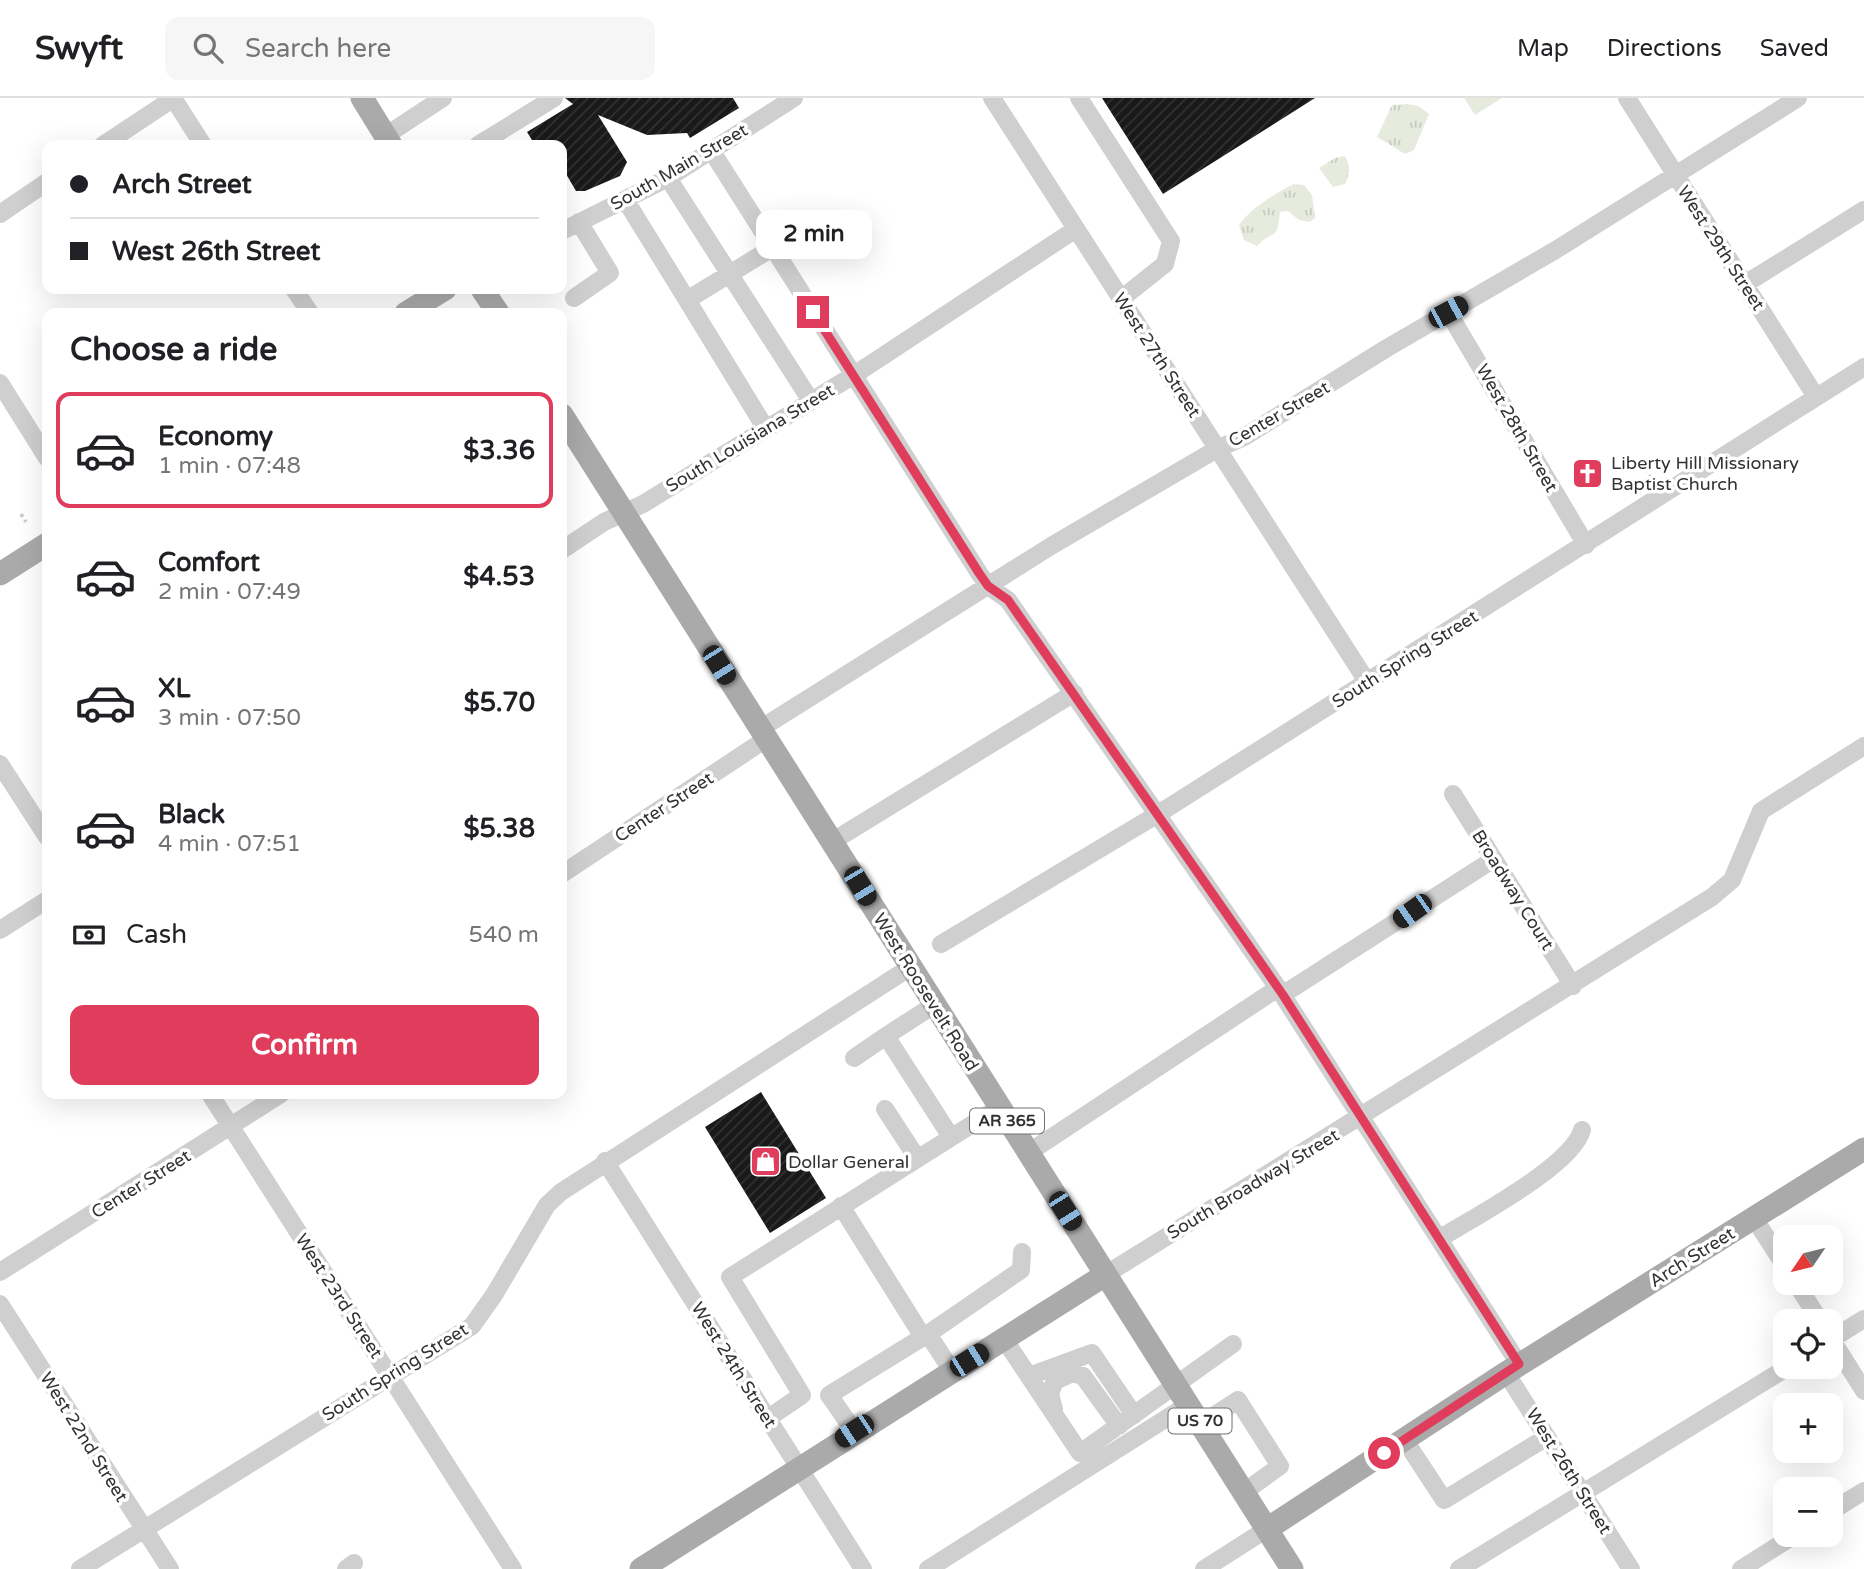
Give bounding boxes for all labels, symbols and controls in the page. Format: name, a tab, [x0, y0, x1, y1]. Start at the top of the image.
search box	[165, 17, 655, 80]
text: Swyft	[35, 29, 123, 68]
icon: search	[189, 29, 227, 67]
text: Search here	[245, 33, 391, 64]
text: Map	[1517, 34, 1569, 63]
text: Directions	[1607, 34, 1722, 63]
text: Saved	[1760, 34, 1829, 63]
street label: South Main Street	[607, 119, 752, 215]
text: Arch Street	[112, 169, 252, 200]
street label: West 29th Street	[1672, 182, 1770, 315]
callout: 2 min	[755, 211, 871, 260]
text: 2 min	[783, 220, 845, 248]
text: West 26th Street	[112, 236, 320, 267]
street label: West 27th Street	[1108, 289, 1206, 422]
car	[1425, 293, 1472, 331]
route end	[797, 296, 829, 328]
text: Choose a ride	[70, 331, 277, 369]
street label: West 28th Street	[1471, 360, 1563, 496]
street label: Center Street	[1225, 376, 1334, 452]
street label: South Louisiana Street	[662, 379, 838, 497]
icon: car	[74, 419, 137, 482]
text: Economy	[158, 421, 273, 452]
text: $3.36	[463, 435, 535, 466]
text: 1 min · 07:48	[158, 452, 301, 480]
place label: Liberty Hill Missionary Baptist Church	[1611, 452, 1799, 495]
church icon: Liberty Hill Missionary Baptist Church	[1571, 456, 1605, 490]
icon: car	[74, 545, 137, 608]
text: Comfort	[158, 547, 260, 578]
text: $4.53	[463, 561, 535, 592]
text: 2 min · 07:49	[158, 578, 301, 606]
street label: South Spring Street	[1328, 605, 1482, 713]
car	[699, 642, 740, 688]
icon: car	[74, 671, 137, 734]
text: XL	[158, 673, 190, 704]
text: $5.70	[464, 687, 535, 718]
text: 3 min · 07:50	[158, 704, 301, 732]
street label: Center Street	[611, 767, 718, 847]
icon: car	[74, 797, 137, 860]
text: Black	[158, 799, 225, 830]
text: $5.38	[463, 813, 535, 844]
street label: Broadway Court	[1467, 826, 1559, 954]
text: 4 min · 07:51	[158, 830, 301, 858]
car	[841, 863, 880, 909]
car	[1389, 890, 1436, 932]
street label: West Roosevelt Road	[868, 909, 984, 1075]
icon: cash	[70, 916, 108, 954]
text: Cash	[126, 919, 187, 950]
text: 540 m	[469, 921, 539, 949]
button: Confirm	[70, 1005, 539, 1085]
road number: AR 365	[970, 1108, 1044, 1134]
street label: South Broadway Street	[1163, 1124, 1343, 1244]
street label: Center Street	[87, 1145, 195, 1223]
shop icon: Dollar General	[748, 1145, 782, 1179]
place label: Dollar General	[788, 1151, 909, 1173]
car	[1045, 1188, 1086, 1234]
street label: Arch Street	[1645, 1222, 1739, 1292]
north arrow	[1773, 1225, 1843, 1295]
map controls	[1773, 1225, 1843, 1547]
street label: West 23rd Street	[290, 1229, 388, 1363]
street label: West 24th Street	[686, 1298, 782, 1432]
button: locate	[1773, 1309, 1843, 1379]
street label: South Spring Street	[318, 1318, 472, 1426]
car	[946, 1340, 993, 1380]
street label: West 22nd Street	[35, 1368, 133, 1506]
button: +	[1773, 1393, 1843, 1463]
street label: West 26th Street	[1521, 1404, 1617, 1538]
road number: US 70	[1168, 1408, 1232, 1434]
car	[831, 1411, 878, 1451]
route start	[1368, 1437, 1400, 1469]
button: −	[1773, 1477, 1843, 1547]

